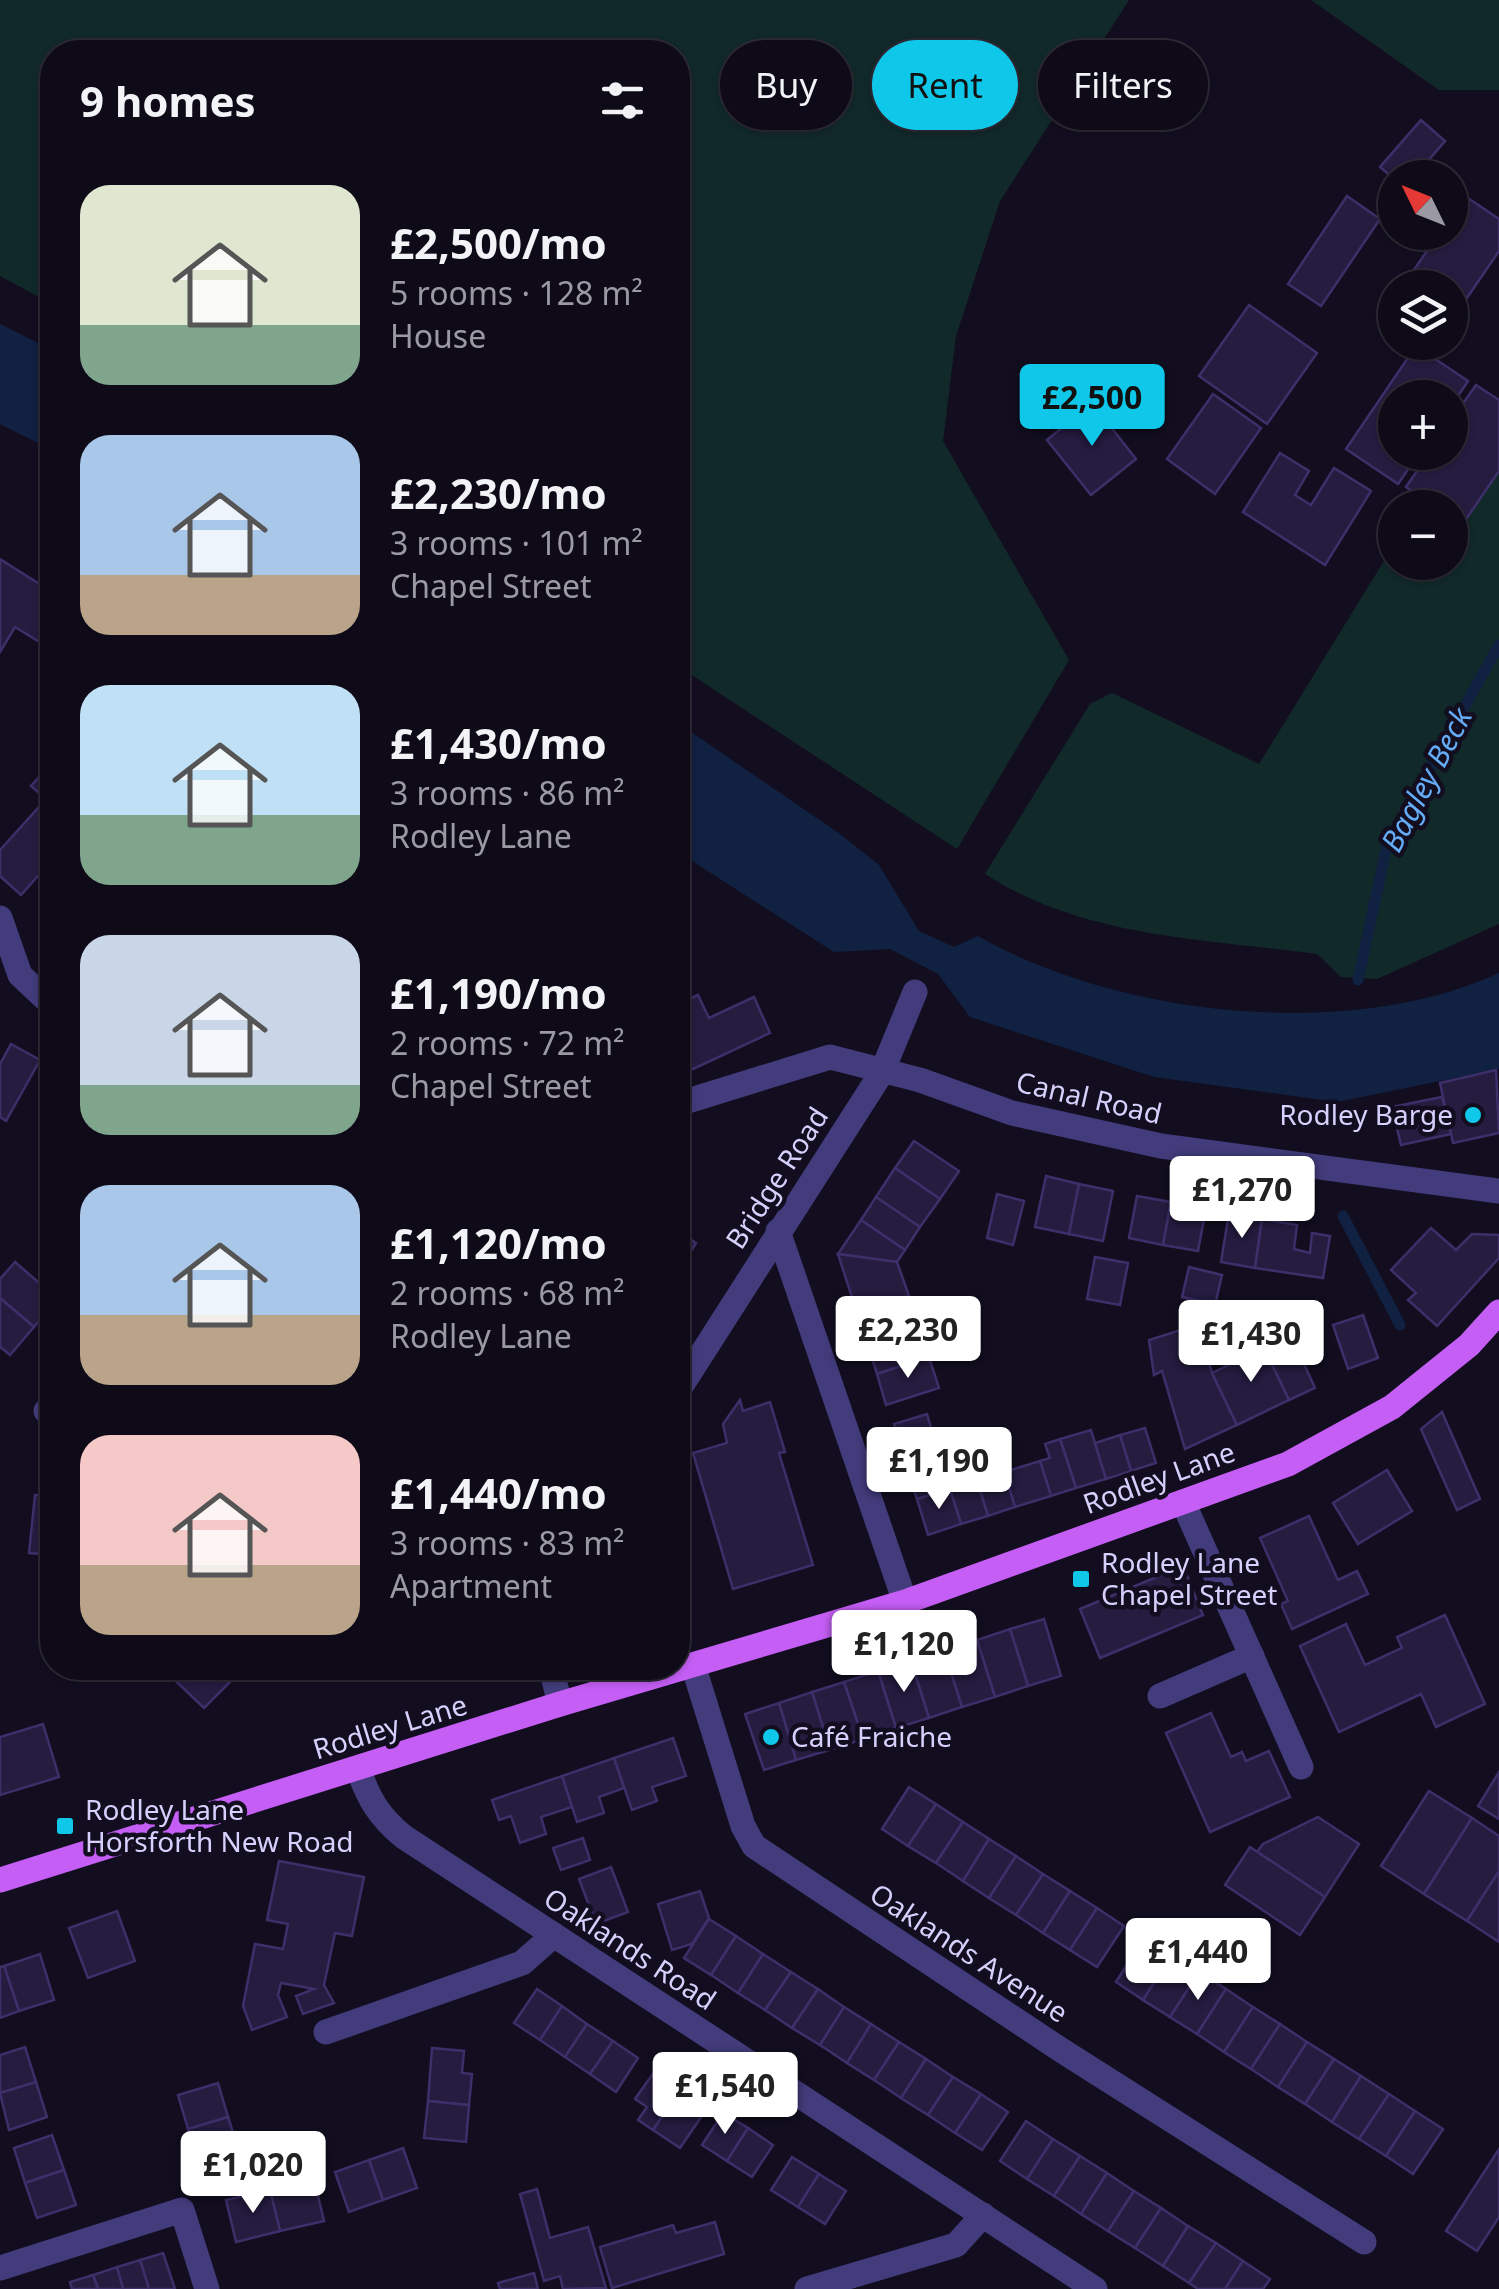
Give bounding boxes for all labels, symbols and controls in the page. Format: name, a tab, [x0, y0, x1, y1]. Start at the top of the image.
chip: Buy	[720, 40, 852, 130]
chip: Rent	[872, 40, 1018, 130]
chip: Filters	[1038, 40, 1208, 130]
text: 9 homes	[80, 72, 256, 129]
icon: filters	[595, 73, 650, 128]
north arrow	[1378, 160, 1468, 250]
map controls	[1378, 160, 1468, 580]
text: £2,500/mo	[390, 214, 607, 271]
icon: home	[160, 225, 280, 345]
button: layers	[1378, 270, 1468, 360]
text: 5 rooms · 128 m²	[390, 271, 643, 314]
text: House	[390, 314, 486, 357]
pin: £2,500	[1011, 364, 1173, 449]
text: £2,500	[1042, 375, 1142, 418]
button: +	[1378, 380, 1468, 470]
text: £2,230/mo	[390, 464, 607, 521]
icon: home	[160, 475, 280, 595]
button: −	[1378, 490, 1468, 580]
text: 3 rooms · 101 m²	[390, 521, 643, 564]
text: Chapel Street	[390, 564, 592, 607]
water label: Bagley Beck	[1371, 699, 1481, 859]
text: £1,430/mo	[390, 714, 607, 771]
icon: home	[160, 725, 280, 845]
text: 3 rooms · 86 m²	[390, 771, 624, 814]
text: Rodley Lane	[390, 814, 572, 857]
text: £1,190/mo	[390, 964, 607, 1021]
icon: home	[160, 975, 280, 1095]
text: 2 rooms · 72 m²	[390, 1021, 624, 1064]
street label: Canal Road	[1013, 1062, 1166, 1132]
text: Chapel Street	[390, 1064, 592, 1107]
place label: Rodley Barge	[1279, 1095, 1453, 1133]
street label: Bridge Road	[716, 1099, 836, 1256]
marker: Rodley Barge	[1462, 1104, 1484, 1126]
pin: £1,270	[1161, 1156, 1323, 1241]
text: £1,270	[1192, 1167, 1292, 1210]
text: £1,120/mo	[390, 1214, 607, 1271]
icon: home	[160, 1225, 280, 1345]
text: 2 rooms · 68 m²	[390, 1271, 624, 1314]
pin: £2,230	[827, 1296, 989, 1381]
pin: £1,430	[1170, 1300, 1332, 1385]
text: £2,230	[858, 1307, 958, 1350]
text: £1,430	[1201, 1311, 1301, 1354]
text: Rodley Lane	[390, 1314, 572, 1357]
pin: £1,190	[858, 1427, 1020, 1512]
street label: Rodley Lane	[1077, 1432, 1240, 1522]
text: £1,190	[889, 1438, 989, 1481]
text: £1,440/mo	[390, 1464, 607, 1521]
icon: home	[160, 1475, 280, 1595]
text: 3 rooms · 83 m²	[390, 1521, 624, 1564]
place label: Rodley Lane Chapel Street	[1101, 1543, 1277, 1613]
text: Apartment	[390, 1564, 552, 1607]
marker: Rodley Lane Chapel Street	[1070, 1568, 1092, 1590]
pin: £1,120	[823, 1610, 985, 1695]
text: £1,120	[854, 1621, 954, 1664]
street label: Rodley Lane	[308, 1685, 471, 1767]
place label: Café Fraiche	[791, 1717, 952, 1755]
marker: Café Fraiche	[760, 1726, 782, 1748]
place label: Rodley Lane Horsforth New Road	[85, 1790, 354, 1860]
marker: Rodley Lane Horsforth New Road	[54, 1815, 76, 1837]
street label: Oaklands Avenue	[863, 1874, 1076, 2030]
street label: Oaklands Road	[537, 1878, 724, 2018]
pin: £1,440	[1117, 1918, 1279, 2003]
text: £1,440	[1148, 1929, 1248, 1972]
pin: £1,540	[644, 2052, 806, 2137]
text: £1,540	[675, 2063, 775, 2106]
pin: £1,020	[172, 2131, 334, 2216]
text: £1,020	[203, 2142, 303, 2185]

